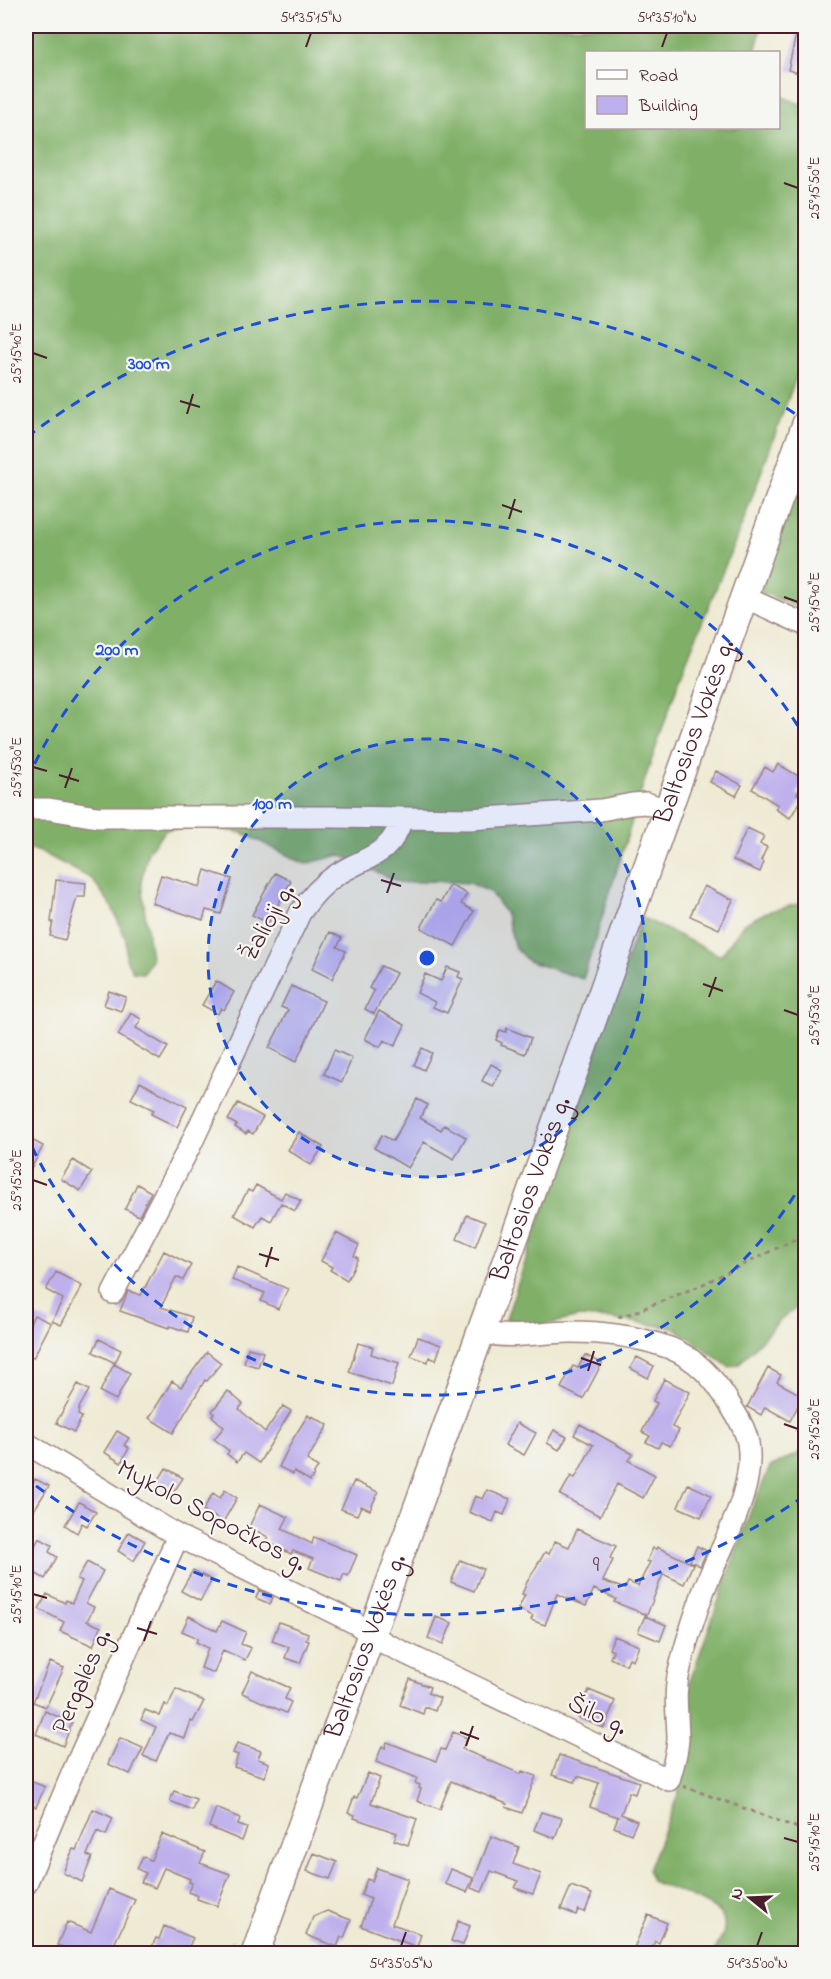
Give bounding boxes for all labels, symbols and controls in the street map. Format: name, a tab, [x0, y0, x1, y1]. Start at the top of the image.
text: 54°35'15"N	[280, 7, 342, 29]
text: 54°35'10"N	[637, 7, 697, 29]
legend	[585, 51, 780, 129]
text: Road	[639, 64, 678, 90]
text: Building	[638, 94, 698, 121]
text: 25°15'50"E	[804, 157, 826, 219]
text: 25°15'40"E	[6, 323, 28, 383]
text: 300 m	[127, 352, 170, 378]
text: 25°15'40"E	[804, 572, 826, 632]
street label: Baltosios Vokės g.	[645, 634, 746, 831]
text: 200 m	[95, 638, 139, 664]
text: 25°15'30"E	[6, 737, 28, 797]
text: 100 m	[252, 792, 292, 818]
street label: Žalioji g.	[231, 877, 307, 969]
centre of rings	[417, 948, 437, 968]
text: 25°15'30"E	[804, 985, 826, 1045]
street label: Baltosios Vokės g.	[481, 1092, 582, 1288]
text: 25°15'20"E	[6, 1149, 28, 1211]
text: 25°15'20"E	[804, 1398, 826, 1460]
street label: Mykolo Sopočkos g.	[109, 1451, 313, 1583]
street label: Baltosios Vokės g.	[315, 1549, 418, 1745]
house number: 9	[593, 1550, 600, 1582]
text: 25°15'10"E	[6, 1565, 28, 1623]
street label: Pergalės g.	[43, 1623, 123, 1741]
street label: Šilo g.	[560, 1685, 634, 1747]
text: 25°15'10"E	[804, 1813, 826, 1871]
north arrow	[720, 1868, 780, 1928]
text: N	[725, 1885, 751, 1903]
text: 54°35'05"N	[369, 1953, 433, 1975]
text: 54°35'00"N	[726, 1953, 788, 1975]

